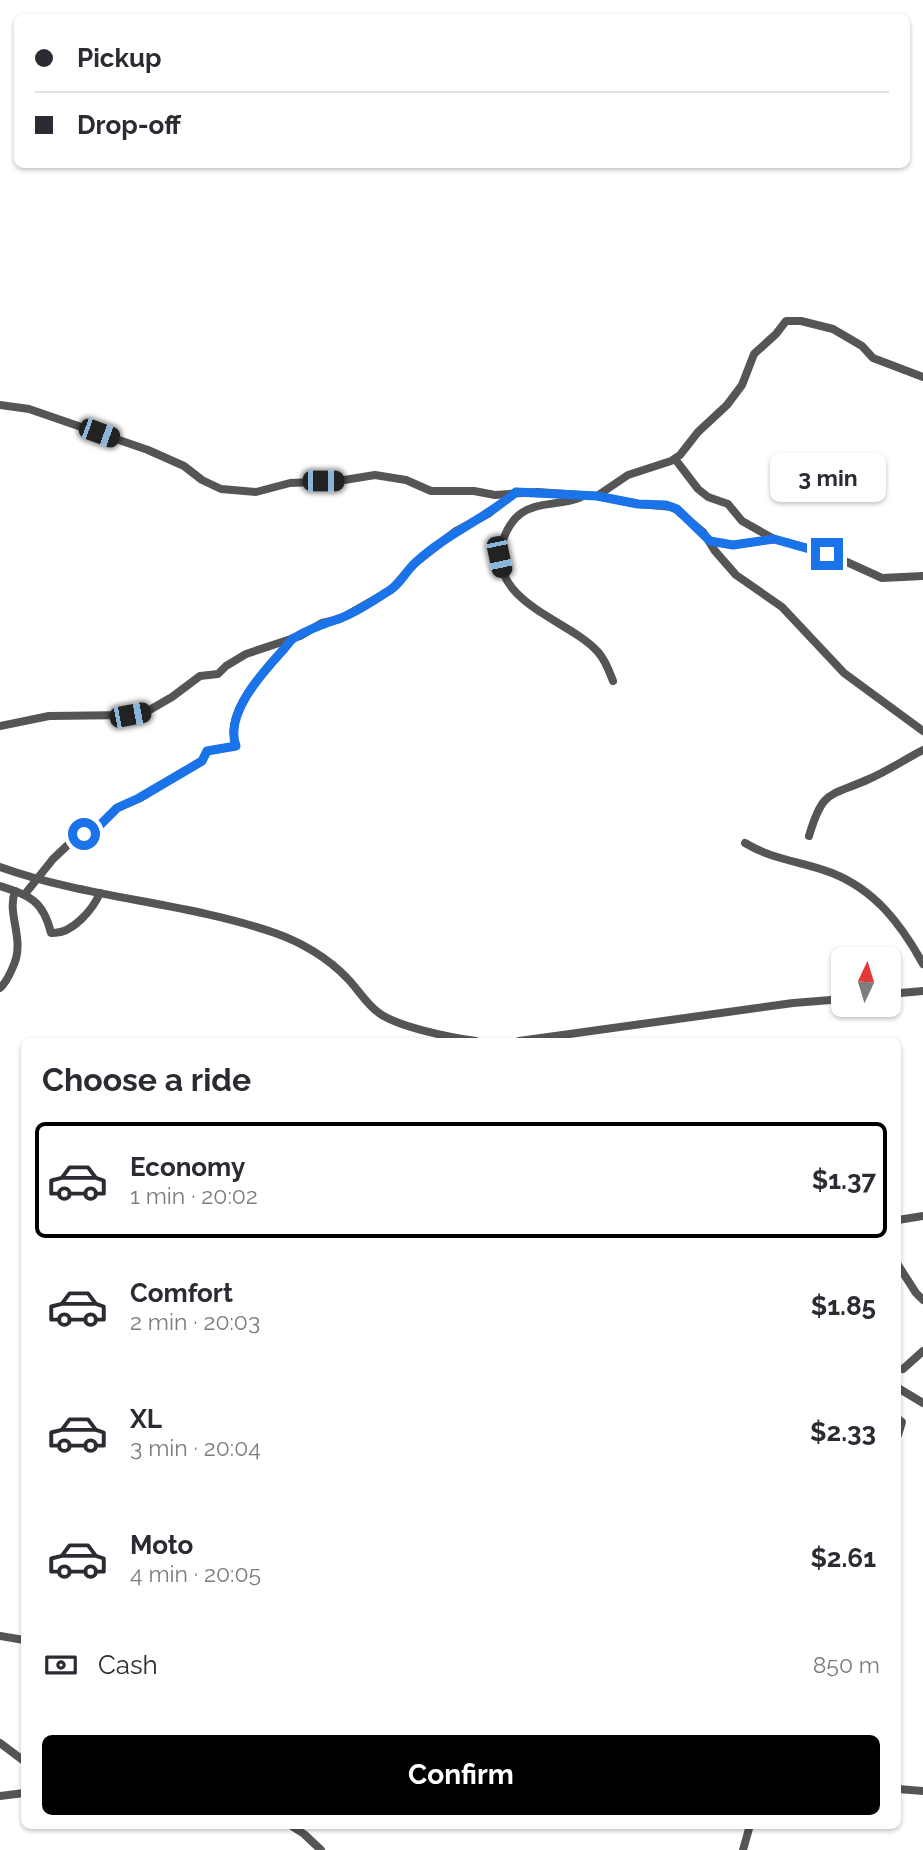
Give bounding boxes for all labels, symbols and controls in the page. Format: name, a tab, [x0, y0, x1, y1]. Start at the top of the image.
text: Pickup	[77, 43, 162, 73]
text: Drop-off	[77, 110, 181, 140]
car	[76, 416, 123, 450]
callout: 3 min	[769, 452, 885, 502]
text: 3 min	[798, 464, 858, 491]
car	[303, 471, 345, 492]
car	[485, 534, 514, 580]
route end	[811, 538, 843, 570]
car	[108, 701, 153, 729]
route start	[68, 818, 100, 850]
north arrow	[831, 947, 901, 1017]
map controls	[831, 947, 901, 1017]
text: Choose a ride	[42, 1061, 251, 1098]
icon: car	[46, 1149, 109, 1212]
text: Economy	[130, 1152, 245, 1182]
text: $1.37	[812, 1165, 876, 1195]
text: 1 min · 20:02	[130, 1182, 258, 1209]
icon: car	[46, 1275, 109, 1338]
text: Comfort	[130, 1278, 233, 1308]
text: $1.85	[811, 1291, 876, 1321]
text: 2 min · 20:03	[130, 1308, 260, 1335]
icon: car	[46, 1401, 109, 1464]
text: XL	[130, 1404, 162, 1434]
text: $2.33	[810, 1417, 876, 1447]
text: 3 min · 20:04	[130, 1434, 261, 1461]
icon: car	[46, 1527, 109, 1590]
text: Moto	[130, 1530, 193, 1560]
text: $2.61	[810, 1543, 876, 1573]
text: 4 min · 20:05	[130, 1560, 261, 1587]
icon: cash	[42, 1646, 80, 1684]
text: Cash	[98, 1650, 158, 1680]
text: 850 m	[813, 1651, 880, 1678]
button: Confirm	[42, 1735, 880, 1815]

